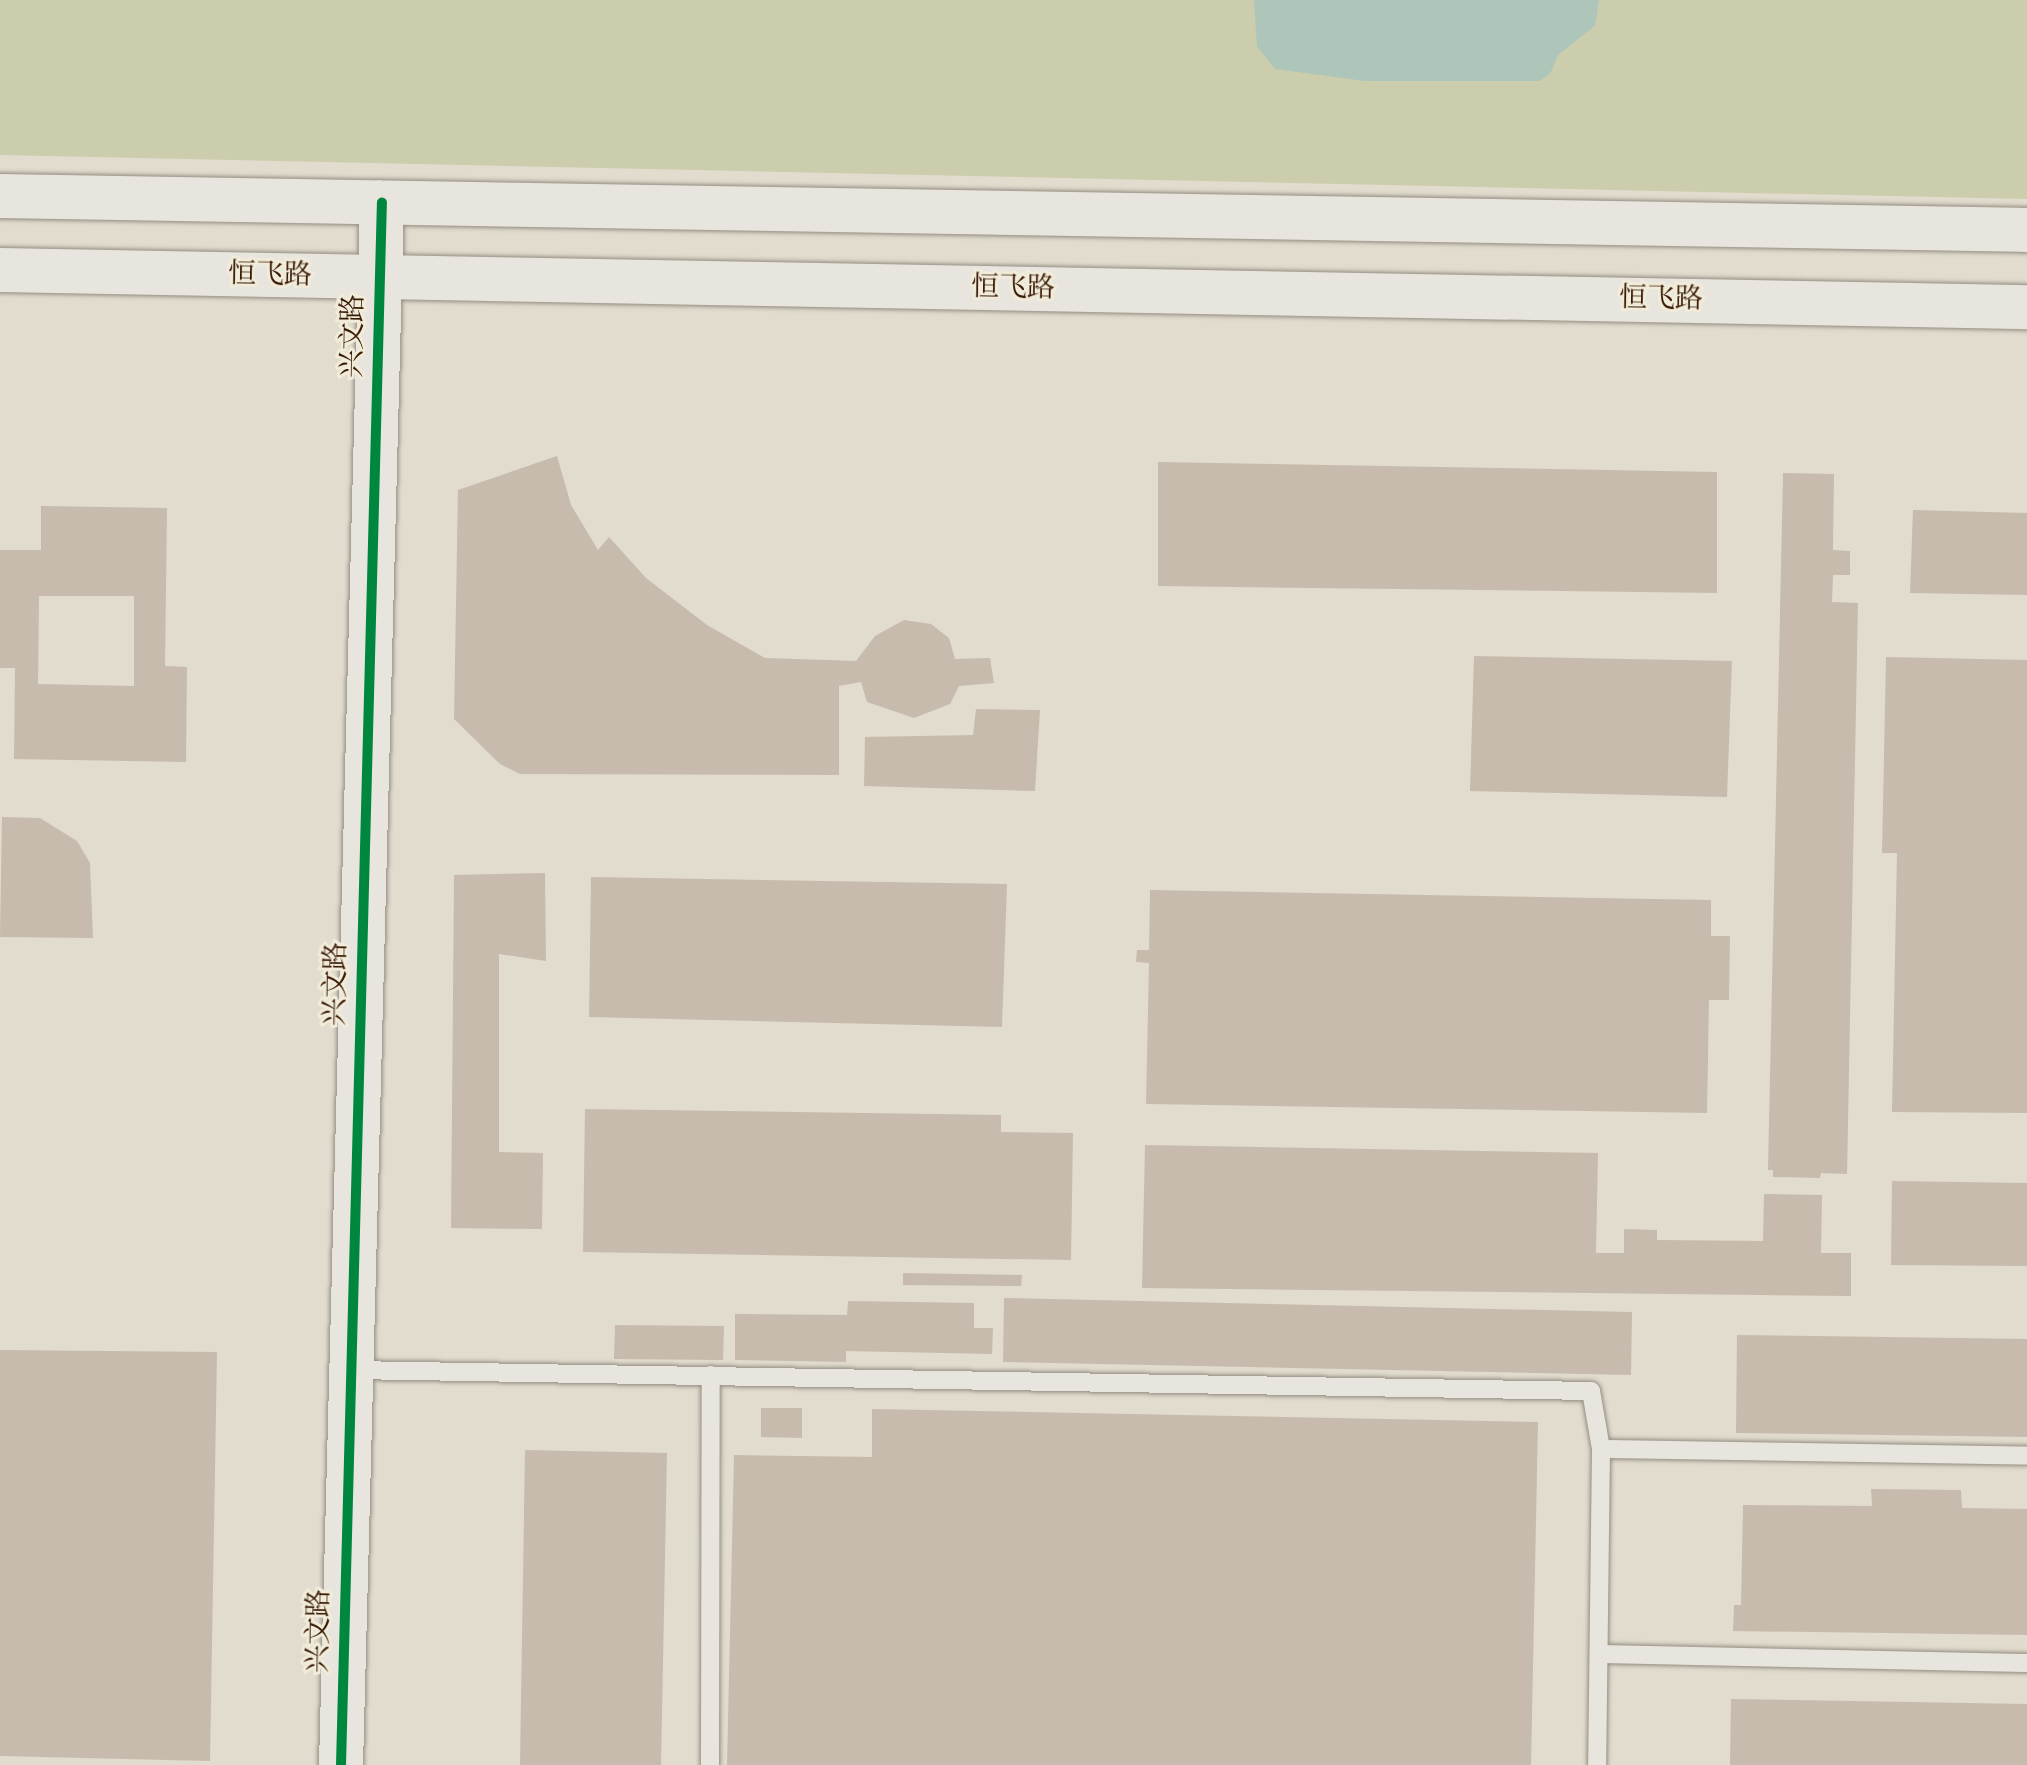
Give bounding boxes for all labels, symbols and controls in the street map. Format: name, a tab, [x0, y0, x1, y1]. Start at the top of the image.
street label: 恒飞路	[228, 258, 312, 294]
street label: 恒飞路	[971, 271, 1055, 307]
street label: 恒飞路	[1619, 282, 1703, 318]
street label: 兴文路	[336, 294, 372, 378]
street label: 兴文路	[319, 942, 355, 1026]
street label: 兴文路	[302, 1589, 338, 1673]

